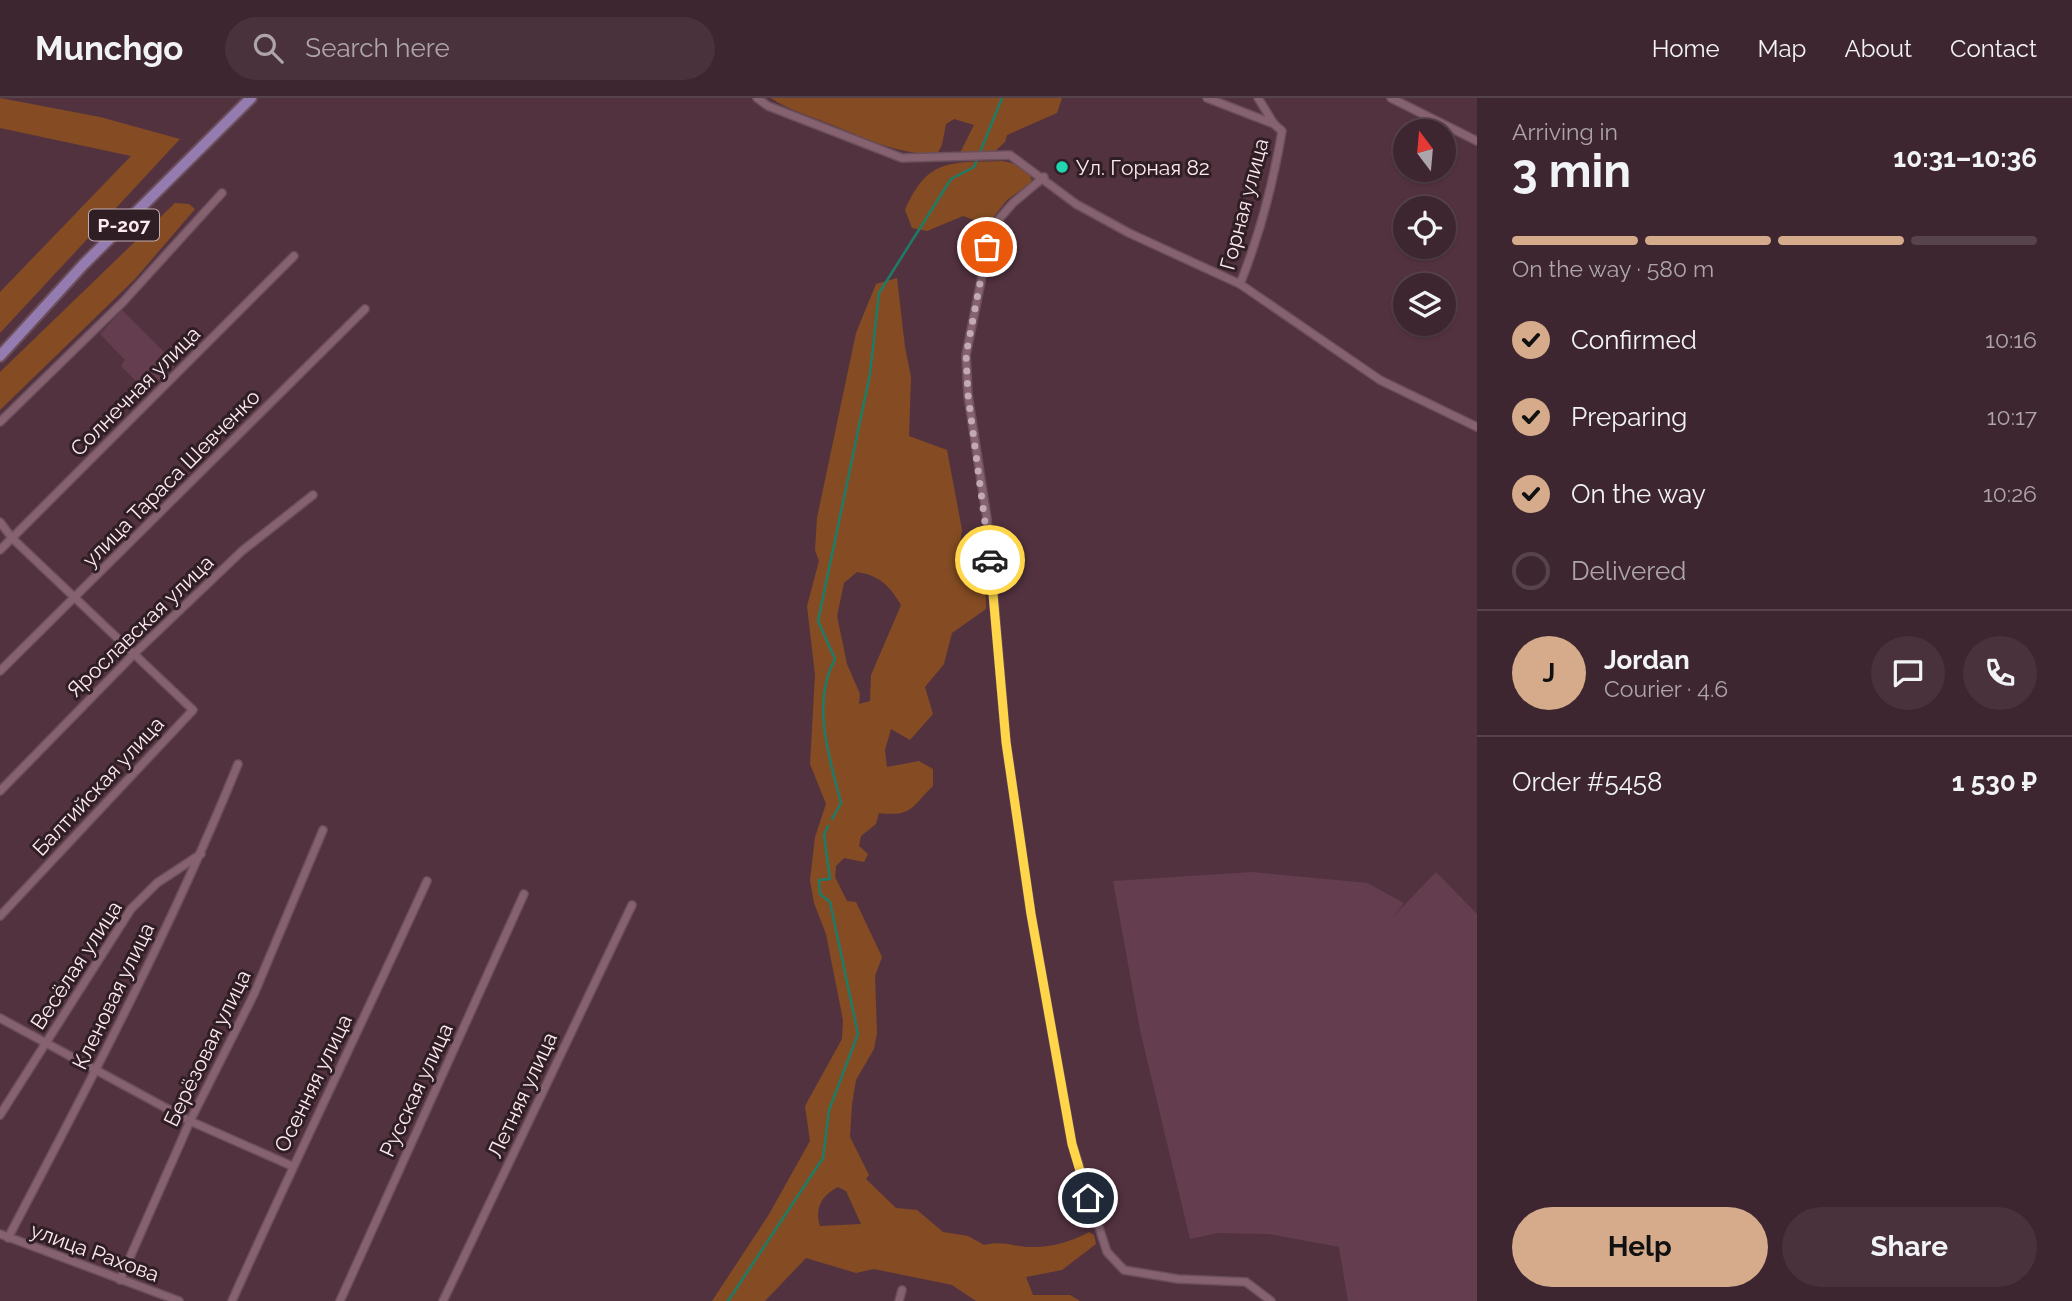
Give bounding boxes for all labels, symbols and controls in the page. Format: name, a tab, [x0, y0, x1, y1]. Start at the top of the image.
search box	[225, 17, 715, 80]
text: Munchgo	[35, 29, 183, 68]
icon: search	[249, 29, 287, 67]
text: Search here	[305, 33, 450, 63]
text: Home	[1652, 34, 1720, 63]
text: Map	[1758, 34, 1806, 63]
text: About	[1844, 34, 1912, 63]
text: Contact	[1950, 34, 2037, 63]
text: Arriving in	[1512, 118, 1618, 145]
north arrow	[1393, 119, 1456, 182]
map controls	[1393, 119, 1456, 336]
street label: Горная улица	[1214, 136, 1274, 272]
text: 10:31–10:36	[1893, 143, 2037, 173]
text: 3 min	[1512, 144, 1631, 198]
place label: Ул. Горная 82	[1076, 155, 1210, 180]
marker: Ул. Горная 82	[1054, 159, 1070, 175]
button: locate	[1393, 196, 1456, 259]
road number: Р-207	[89, 209, 159, 240]
pin	[957, 217, 1017, 277]
icon: bag	[968, 228, 1006, 266]
text: On the way · 580 m	[1512, 255, 1714, 282]
button: layers	[1393, 273, 1456, 336]
street label: Солнечная улица	[65, 321, 205, 461]
icon: check	[1512, 321, 1550, 359]
text: Confirmed	[1571, 325, 1697, 355]
text: 10:16	[1985, 326, 2037, 353]
street label: улица Тараса Шевченко	[77, 384, 265, 572]
icon: check	[1512, 398, 1550, 436]
text: Preparing	[1571, 402, 1687, 432]
text: 10:17	[1987, 403, 2037, 430]
icon: check	[1512, 475, 1550, 513]
text: On the way	[1571, 479, 1706, 509]
text: 10:26	[1983, 480, 2037, 507]
courier	[955, 525, 1025, 595]
icon: car	[971, 541, 1009, 579]
street label: Ярославская улица	[62, 550, 218, 702]
text: Delivered	[1571, 556, 1686, 586]
button: chat	[1871, 636, 1945, 710]
button: phone	[1963, 636, 2037, 710]
text: Jordan	[1604, 645, 1690, 675]
text: J	[1543, 658, 1555, 688]
text: Courier · 4.6	[1604, 675, 1728, 702]
street label: Балтийская улица	[27, 711, 169, 861]
text: Order #5458	[1512, 767, 1662, 797]
text: 1 530 ₽	[1952, 767, 2037, 797]
street label: Весёлая улица	[25, 896, 127, 1034]
street label: Кленовая улица	[67, 919, 159, 1073]
street label: Берёзовая улица	[158, 966, 256, 1130]
street label: Осенняя улица	[269, 1010, 357, 1156]
street label: Русская улица	[374, 1019, 458, 1161]
street label: Летняя улица	[482, 1028, 562, 1162]
pin	[1058, 1168, 1118, 1228]
icon: home	[1069, 1179, 1107, 1217]
button: Help	[1512, 1207, 1768, 1287]
button: Share	[1782, 1207, 2037, 1287]
street label: улица Рахова	[27, 1217, 163, 1287]

